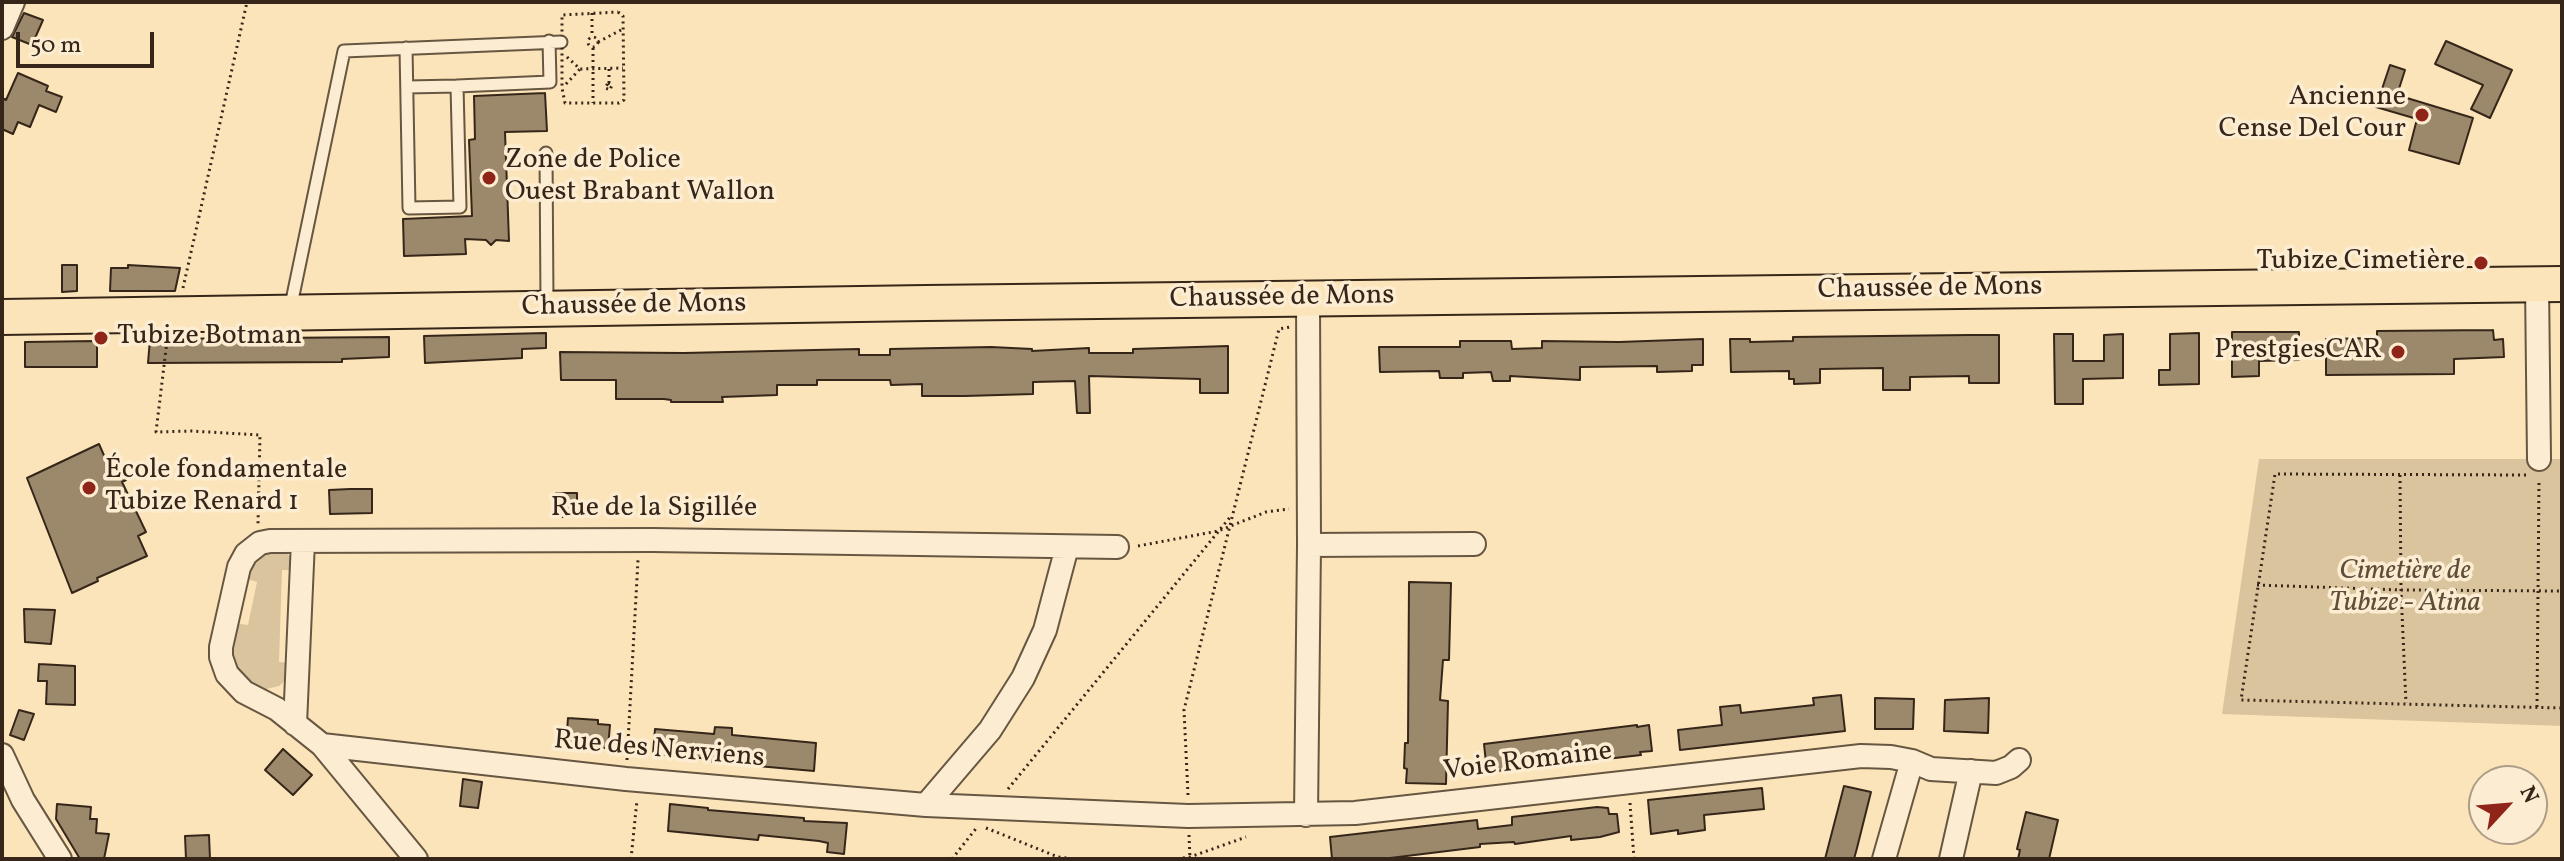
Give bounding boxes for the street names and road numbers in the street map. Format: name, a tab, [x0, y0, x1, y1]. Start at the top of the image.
street label: Chaussée de Mons	[1817, 271, 2043, 309]
street label: Chaussée de Mons	[1169, 280, 1395, 318]
street label: Chaussée de Mons	[521, 288, 747, 326]
street label: Rue de la Sigillée	[551, 493, 757, 527]
street label: Rue des Nerviens	[552, 725, 766, 777]
street label: Voie Romaine	[1442, 736, 1614, 790]

